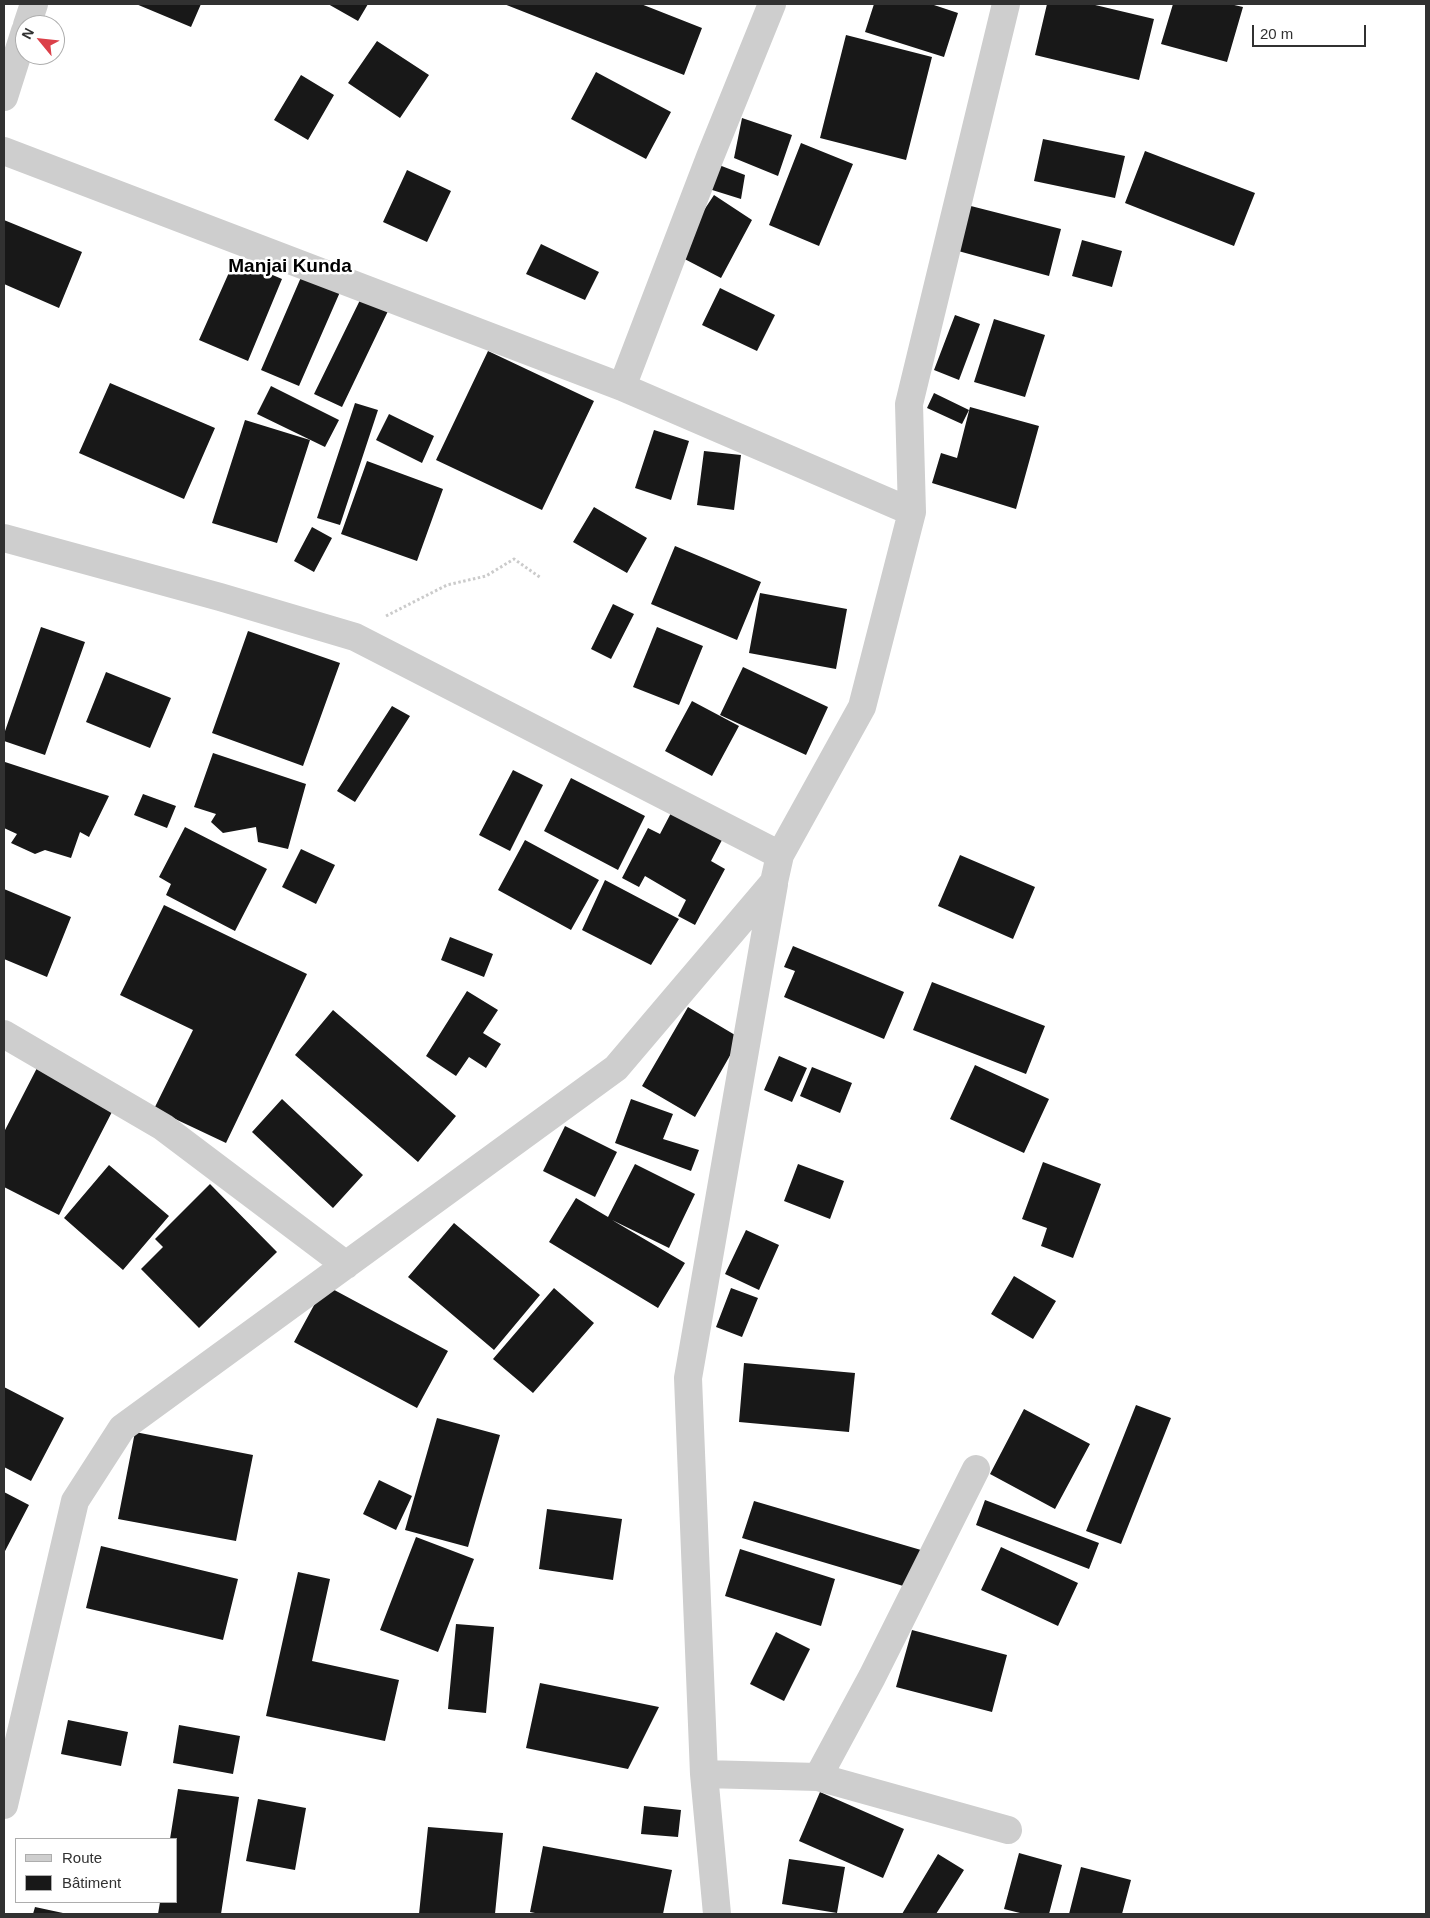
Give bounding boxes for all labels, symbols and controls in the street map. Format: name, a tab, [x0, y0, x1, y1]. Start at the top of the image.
north arrow	[15, 15, 65, 65]
scale bar	[1255, 15, 1369, 47]
text: N	[18, 25, 37, 42]
text: 20 m	[1260, 25, 1293, 42]
district label: Manjai Kunda	[228, 256, 352, 278]
legend	[15, 1838, 178, 1903]
text: Route	[62, 1849, 102, 1866]
text: Bâtiment	[62, 1874, 121, 1891]

